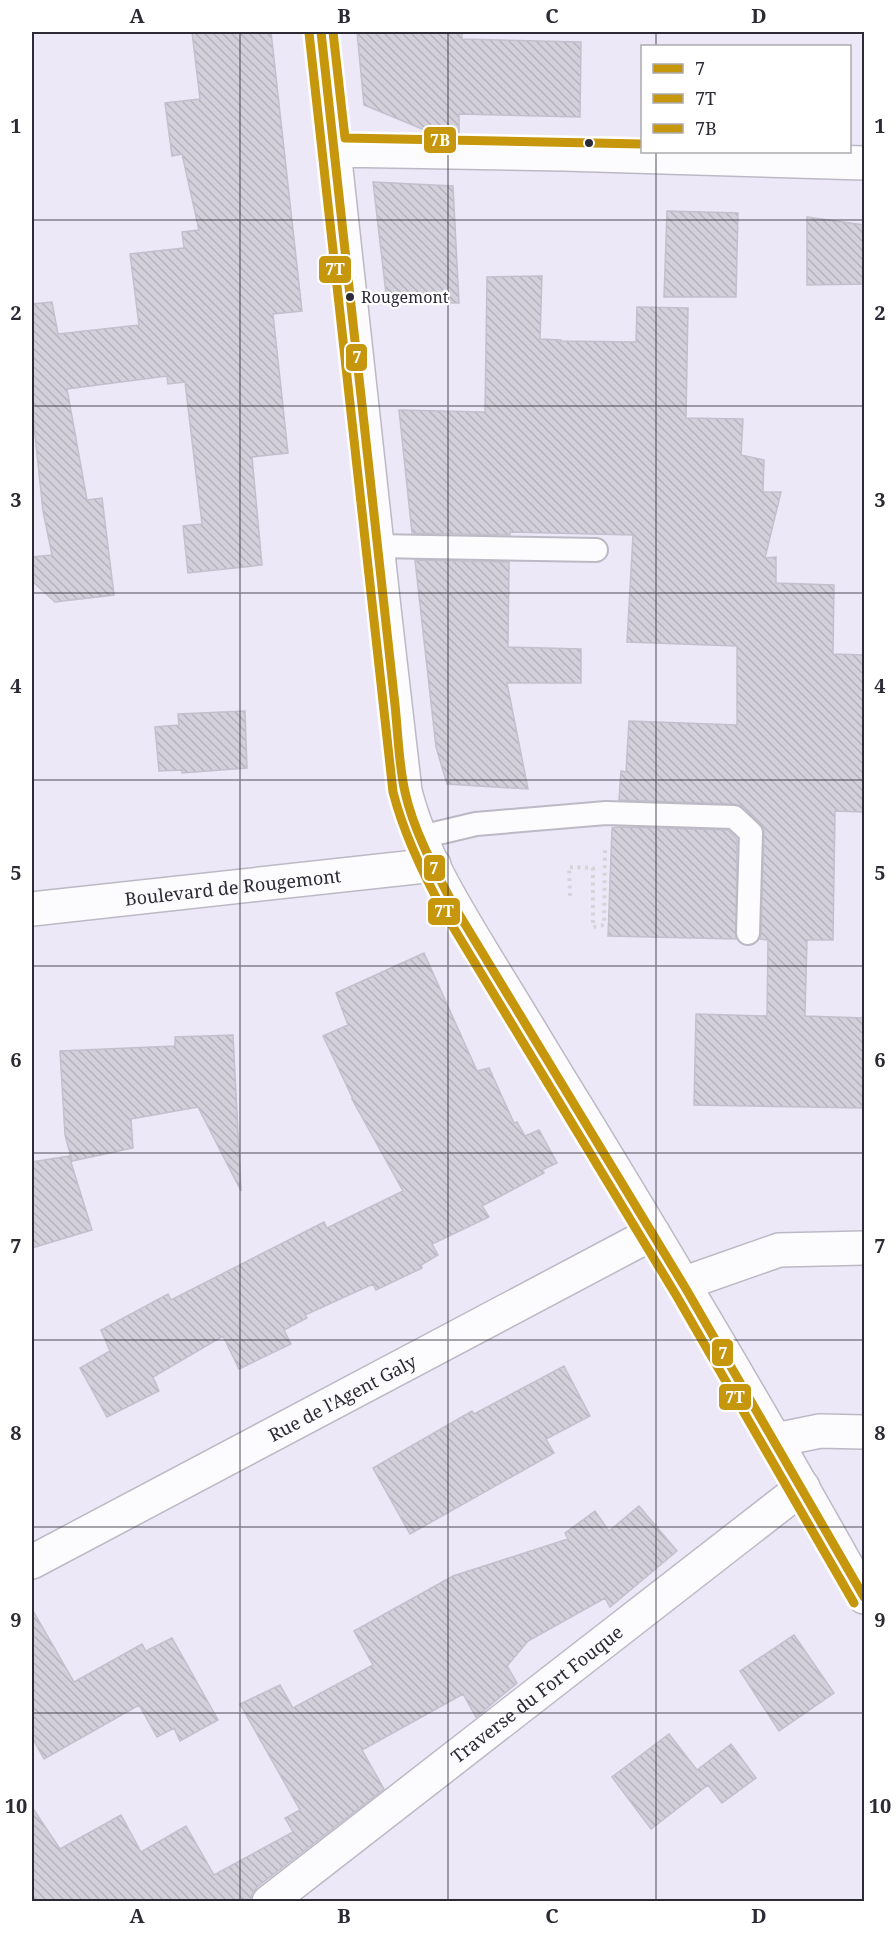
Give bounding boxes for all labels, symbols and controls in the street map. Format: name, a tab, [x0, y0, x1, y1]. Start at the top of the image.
text: A	[129, 2, 145, 29]
text: B	[337, 2, 351, 29]
text: C	[545, 2, 559, 29]
text: D	[751, 2, 767, 29]
legend	[641, 45, 851, 153]
text: 7	[695, 56, 705, 80]
text: 7T	[695, 86, 716, 110]
text: 1	[10, 112, 22, 139]
text: 1	[874, 112, 886, 139]
text: 7B	[695, 116, 717, 140]
line badge: 7B	[423, 126, 457, 154]
text: 7B	[430, 129, 450, 151]
unlabelled marker	[583, 137, 595, 149]
line badge: 7T	[318, 255, 352, 284]
text: 7T	[325, 258, 345, 280]
place label: Rougemont	[361, 286, 449, 308]
marker: Rougemont	[344, 291, 356, 303]
text: 2	[10, 299, 22, 326]
text: 2	[874, 299, 886, 326]
line badge: 7	[345, 343, 368, 372]
text: 7	[352, 346, 362, 368]
text: 3	[10, 486, 22, 513]
text: 3	[874, 486, 886, 513]
text: 4	[10, 672, 22, 699]
text: 4	[874, 672, 886, 699]
line badge: 7	[423, 854, 446, 882]
text: 7	[429, 857, 439, 879]
text: 5	[10, 859, 22, 886]
text: 5	[874, 859, 886, 886]
street label: Boulevard de Rougemont	[123, 863, 342, 911]
line badge: 7T	[427, 897, 461, 926]
text: 7T	[434, 900, 454, 922]
text: 6	[10, 1046, 22, 1073]
text: 6	[874, 1046, 886, 1073]
text: 7	[10, 1232, 22, 1259]
text: 7	[874, 1232, 886, 1259]
line badge: 7	[711, 1338, 734, 1367]
text: 7	[718, 1342, 728, 1364]
street label: Rue de l'Agent Galy	[264, 1348, 421, 1447]
line badge: 7T	[718, 1383, 752, 1411]
text: 7T	[725, 1386, 745, 1408]
text: 8	[10, 1419, 22, 1446]
text: 8	[874, 1419, 886, 1446]
text: 9	[10, 1606, 22, 1633]
text: 9	[874, 1606, 886, 1633]
street label: Traverse du Fort Fouque	[446, 1620, 627, 1768]
text: 10	[5, 1792, 27, 1819]
text: 10	[869, 1792, 891, 1819]
text: A	[129, 1902, 145, 1929]
text: B	[337, 1902, 351, 1929]
text: C	[545, 1902, 559, 1929]
text: D	[751, 1902, 767, 1929]

